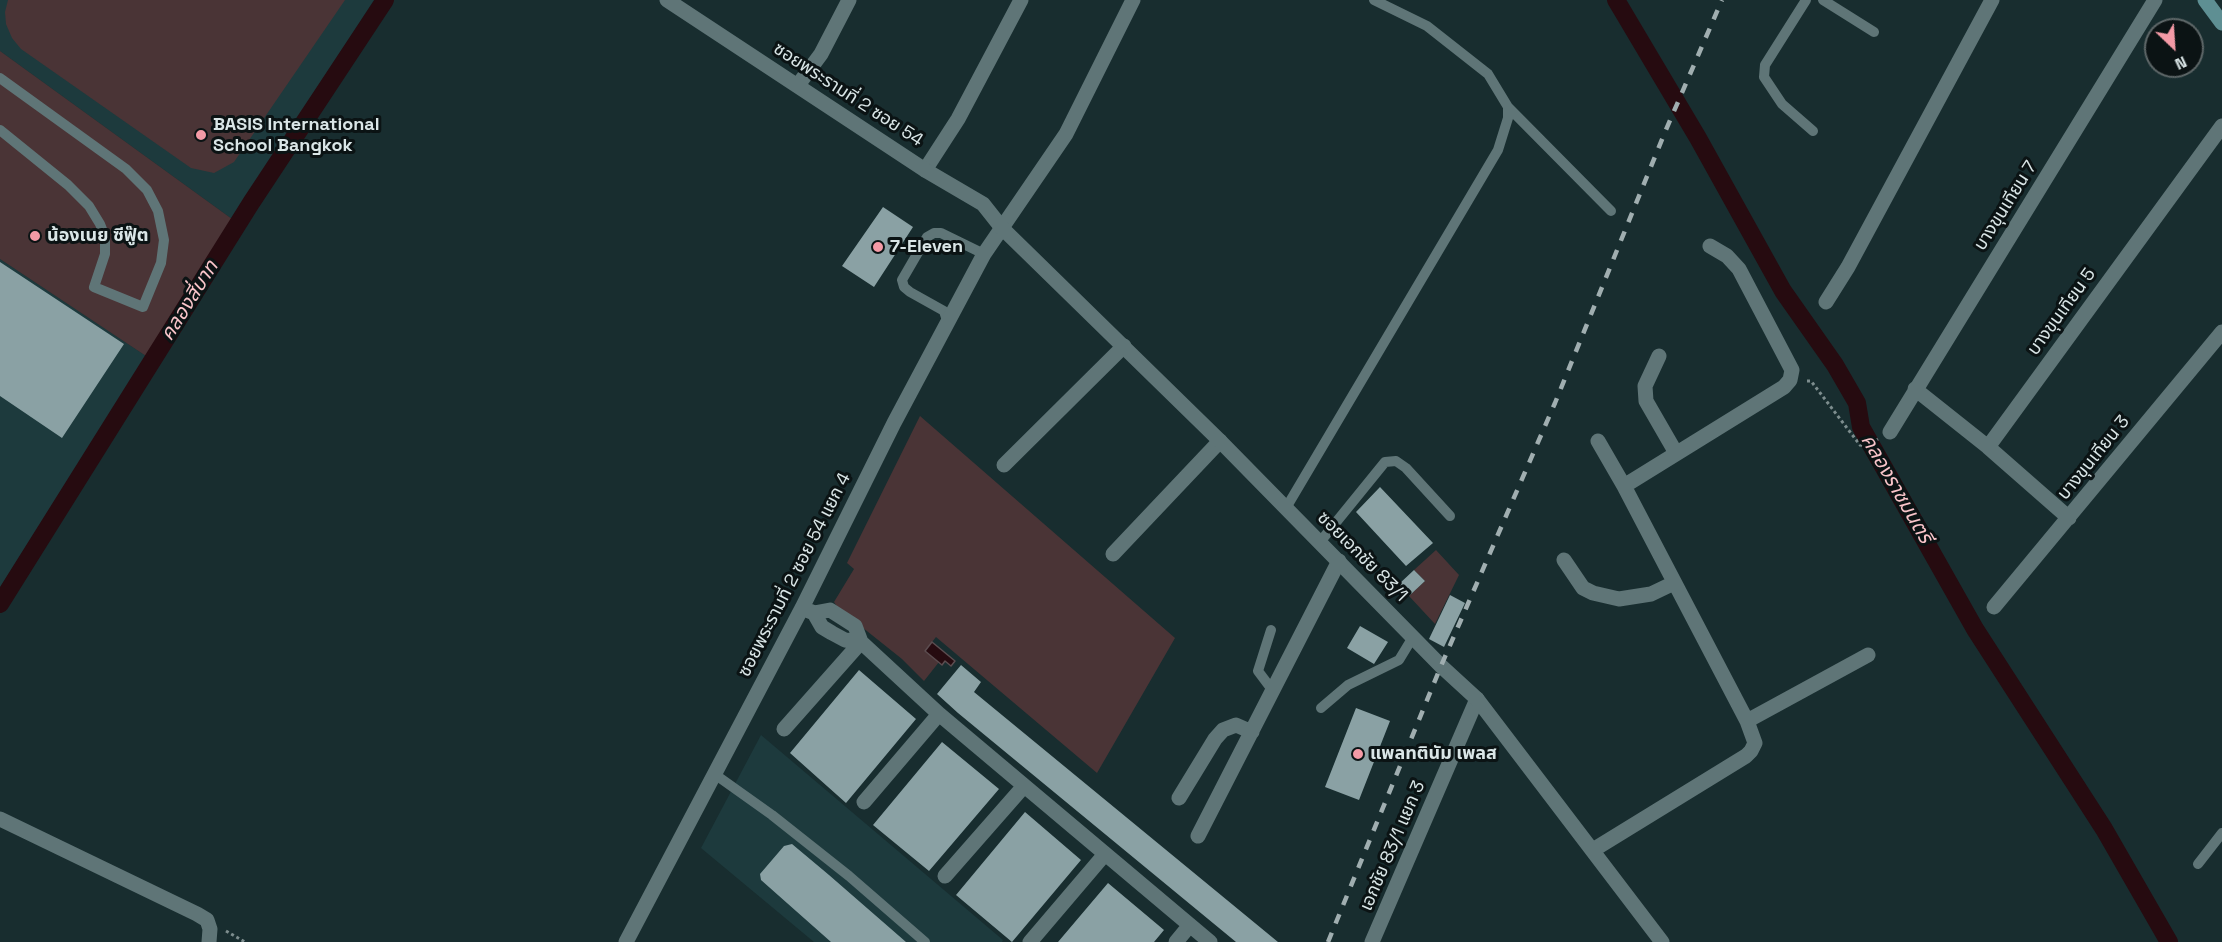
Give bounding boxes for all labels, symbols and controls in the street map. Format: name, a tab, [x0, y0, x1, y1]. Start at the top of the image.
north arrow	[2144, 18, 2204, 78]
street label: ซอยพระรามที่ 2 ซอย 54	[769, 38, 927, 152]
text: N	[2172, 51, 2190, 75]
place label: BASIS International School Bangkok	[213, 114, 380, 156]
marker: BASIS International School Bangkok	[194, 128, 208, 142]
street label: บางขุนเทียน 7	[1970, 157, 2042, 255]
place label: น้องเนย ซีฟู๊ต	[47, 225, 149, 247]
marker: น้องเนย ซีฟู๊ต	[28, 229, 42, 243]
place label: 7-Eleven	[890, 236, 963, 258]
marker: 7-Eleven	[871, 240, 885, 254]
water label: คลองสี่บาท	[156, 257, 224, 345]
street label: บางขุนเทียน 5	[2023, 264, 2101, 360]
street label: บางขุนเทียน 3	[2053, 411, 2135, 505]
water label: คลองราชมนตรี	[1855, 430, 1937, 548]
street label: ซอยพระรามที่ 2 ซอย 54 แยก 4	[734, 469, 856, 681]
street label: ซอยเอกชัย 83/1	[1312, 507, 1412, 607]
place label: แพลทตินัม เพลส	[1370, 743, 1497, 765]
marker: แพลทตินัม เพลส	[1351, 747, 1365, 761]
street label: เอกชัย 83/1 แยก 3	[1356, 778, 1430, 914]

